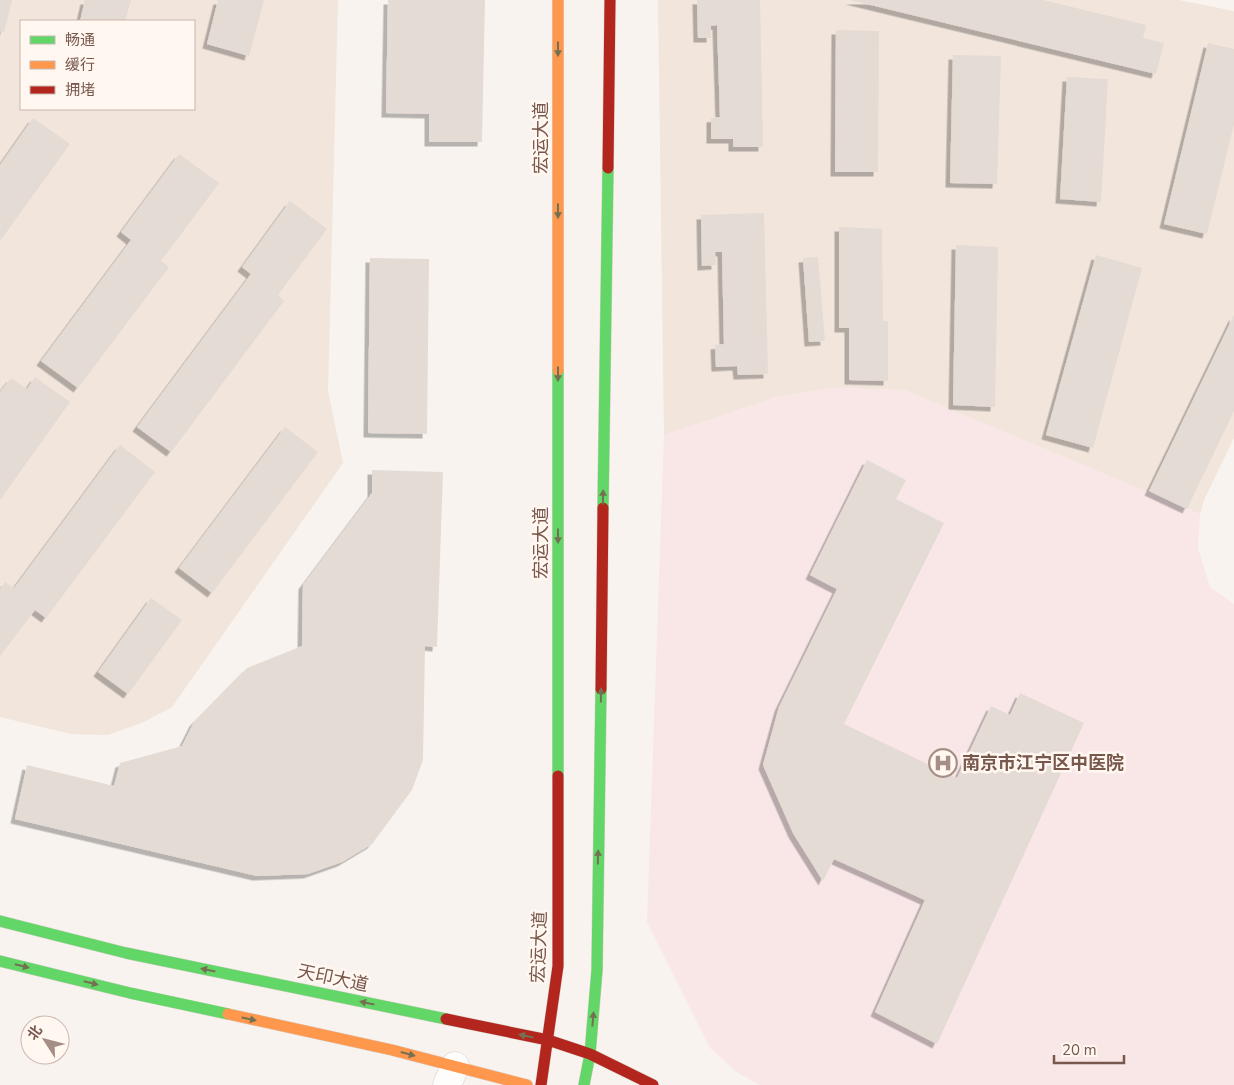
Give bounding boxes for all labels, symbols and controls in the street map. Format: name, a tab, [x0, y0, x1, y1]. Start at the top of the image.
legend	[20, 20, 195, 110]
text: 畅通	[65, 30, 95, 50]
one-way arrow	[554, 41, 562, 57]
text: 缓行	[65, 55, 95, 75]
text: 拥堵	[65, 80, 95, 100]
street label: 宏运大道	[529, 102, 553, 174]
one-way arrow	[554, 203, 562, 219]
one-way arrow	[554, 366, 562, 382]
one-way arrow	[599, 489, 607, 505]
street label: 宏运大道	[529, 507, 553, 579]
one-way arrow	[554, 528, 562, 544]
one-way arrow	[597, 686, 605, 702]
hospital icon: 南京市江宁区中医院	[928, 748, 958, 778]
place label: 南京市江宁区中医院	[962, 751, 1124, 775]
one-way arrow	[594, 849, 602, 865]
street label: 宏运大道	[526, 911, 552, 983]
street label: 天印大道	[295, 959, 371, 997]
one-way arrow	[14, 962, 29, 970]
one-way arrow	[200, 966, 215, 974]
one-way arrow	[83, 979, 98, 987]
one-way arrow	[359, 999, 375, 1007]
one-way arrow	[589, 1011, 597, 1027]
north arrow	[20, 1015, 70, 1065]
one-way arrow	[242, 1015, 257, 1023]
text: 北	[23, 1021, 47, 1044]
one-way arrow	[519, 1032, 534, 1040]
scale bar	[1054, 1032, 1124, 1064]
text: 20 m	[1062, 1040, 1097, 1060]
one-way arrow	[400, 1050, 416, 1058]

